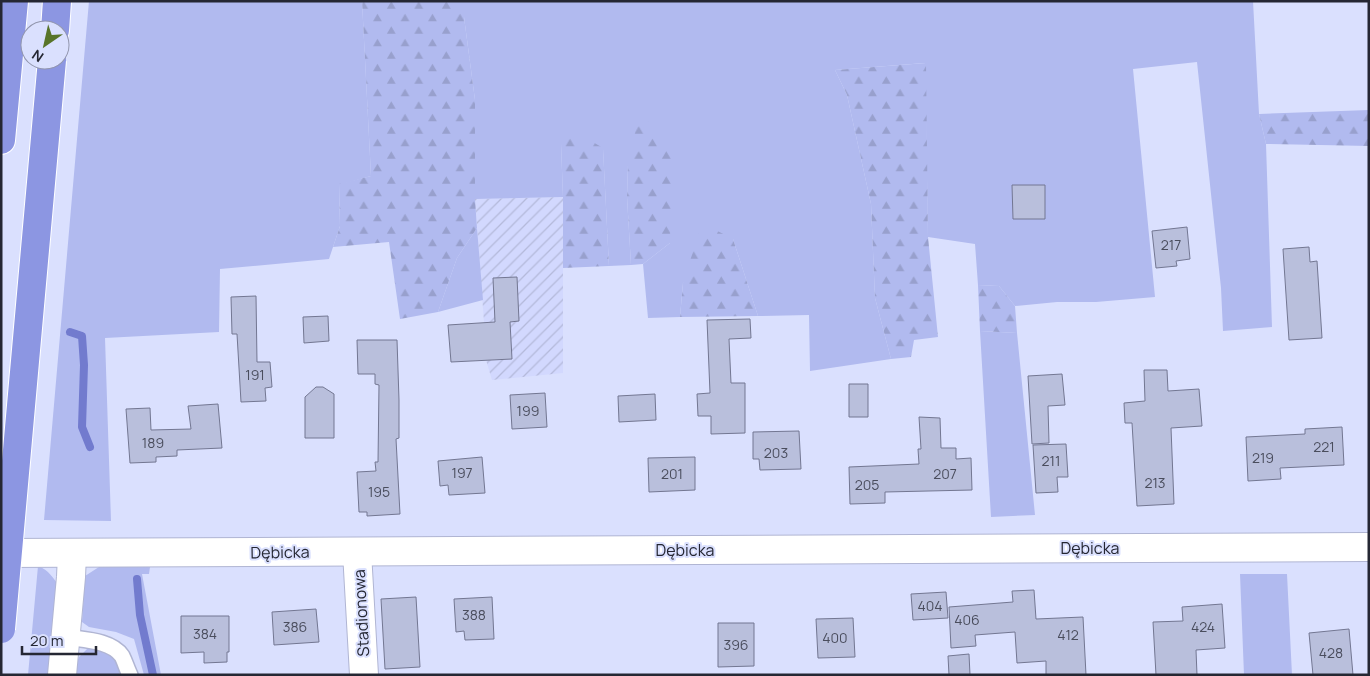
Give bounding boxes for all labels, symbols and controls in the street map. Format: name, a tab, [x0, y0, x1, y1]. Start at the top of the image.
north arrow	[20, 20, 70, 70]
text: N	[28, 46, 47, 67]
house number: 217	[1161, 235, 1181, 254]
house number: 191	[245, 365, 265, 384]
house number: 199	[517, 401, 539, 420]
house number: 189	[142, 433, 164, 452]
house number: 221	[1313, 437, 1335, 456]
house number: 203	[764, 443, 788, 462]
house number: 219	[1252, 448, 1274, 467]
house number: 211	[1042, 451, 1060, 470]
house number: 197	[452, 463, 473, 482]
house number: 201	[661, 464, 683, 483]
house number: 207	[933, 464, 957, 483]
house number: 213	[1144, 473, 1166, 492]
house number: 205	[855, 475, 879, 494]
house number: 195	[368, 482, 390, 501]
street label: Dębicka	[1061, 537, 1119, 559]
street label: Dębicka	[656, 539, 714, 561]
street label: Dębicka	[250, 540, 310, 564]
street label: Stadionowa	[348, 569, 374, 657]
house number: 404	[917, 596, 943, 615]
house number: 388	[462, 605, 486, 624]
house number: 406	[954, 610, 980, 629]
house number: 386	[283, 617, 307, 636]
house number: 424	[1191, 617, 1215, 636]
scale bar	[22, 624, 96, 656]
house number: 384	[193, 624, 217, 643]
house number: 412	[1057, 625, 1079, 644]
house number: 400	[822, 628, 848, 647]
text: 20 m	[30, 630, 63, 651]
house number: 396	[723, 635, 749, 654]
house number: 428	[1319, 643, 1343, 662]

